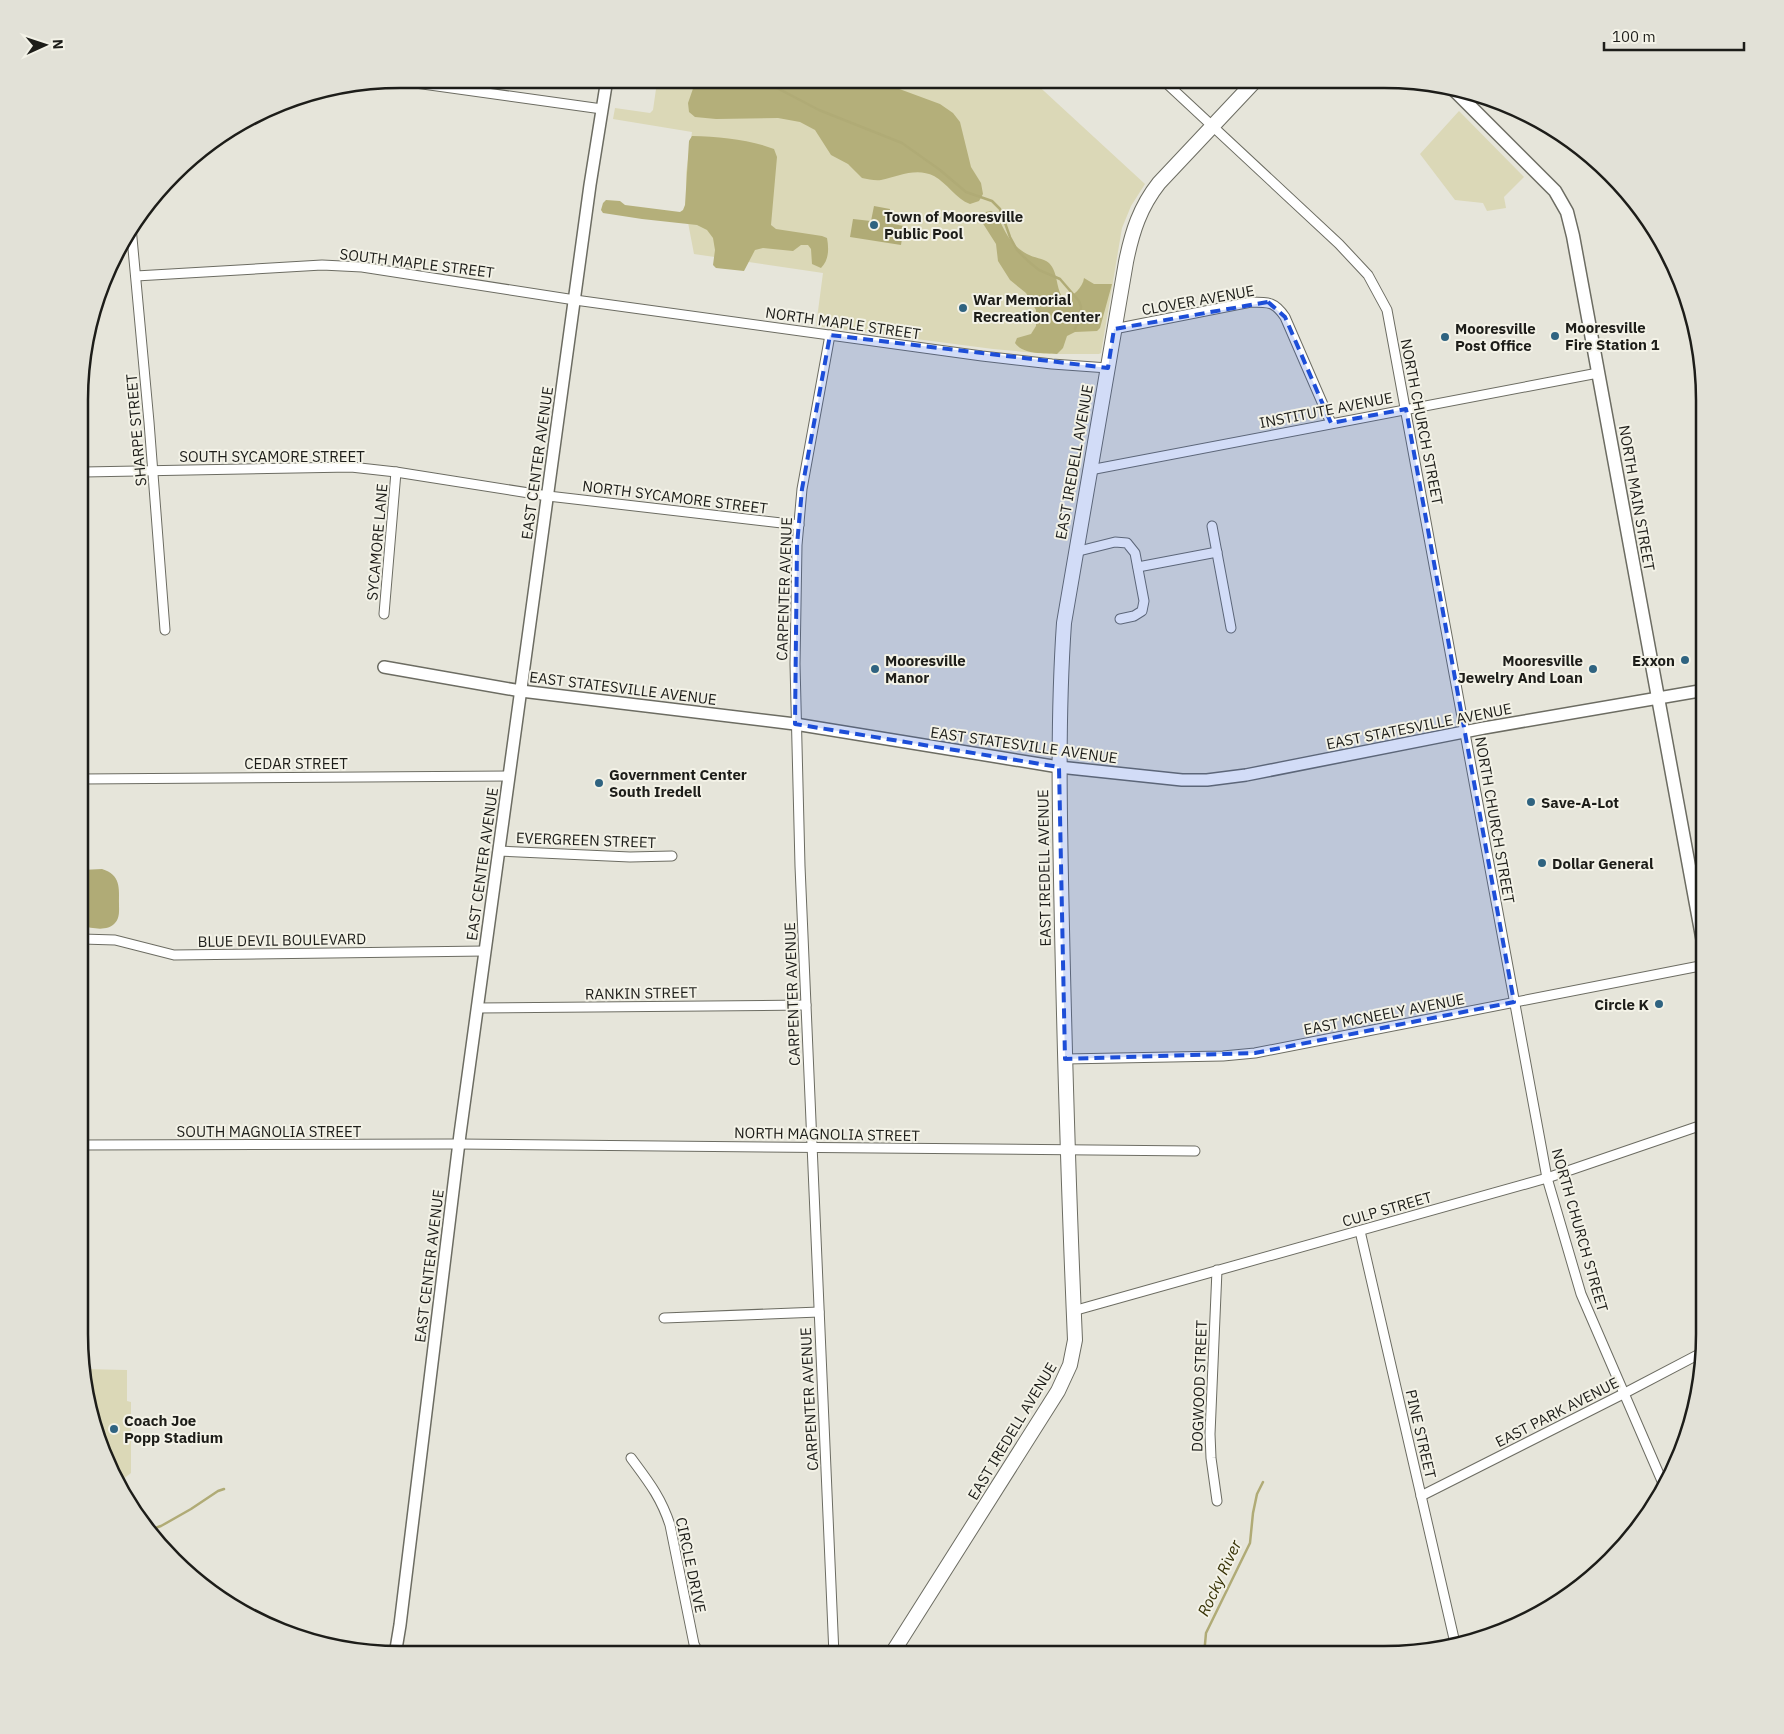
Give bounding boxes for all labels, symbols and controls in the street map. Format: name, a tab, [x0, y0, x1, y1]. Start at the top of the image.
north arrow	[20, 20, 70, 70]
scale bar	[1604, 20, 1744, 52]
text: 100 m	[1612, 27, 1656, 46]
text: N	[49, 39, 67, 50]
place label: Town of Mooresville Public Pool	[884, 207, 1023, 243]
marker: Town of Mooresville Public Pool	[868, 219, 880, 231]
street label: SOUTH MAPLE STREET	[339, 244, 496, 282]
street label: CLOVER AVENUE	[1140, 281, 1256, 319]
place label: War Memorial Recreation Center	[973, 290, 1100, 326]
marker: War Memorial Recreation Center	[957, 302, 969, 314]
street label: NORTH MAPLE STREET	[764, 303, 922, 343]
place label: Mooresville Fire Station 1	[1565, 318, 1659, 354]
place label: Mooresville Post Office	[1455, 319, 1536, 355]
marker: Mooresville Fire Station 1	[1549, 330, 1561, 342]
marker: Mooresville Post Office	[1439, 331, 1451, 343]
street label: NORTH CHURCH STREET	[1397, 337, 1448, 507]
street label: SHARPE STREET	[122, 373, 150, 487]
street label: EAST IREDELL AVENUE	[1051, 383, 1097, 541]
street label: EAST CENTER AVENUE	[517, 385, 557, 541]
street label: INSTITUTE AVENUE	[1258, 388, 1394, 432]
street label: NORTH MAIN STREET	[1615, 424, 1659, 573]
street label: SOUTH SYCAMORE STREET	[179, 447, 365, 466]
street label: NORTH SYCAMORE STREET	[581, 476, 769, 518]
street label: SYCAMORE LANE	[362, 483, 392, 601]
street label: CARPENTER AVENUE	[772, 517, 796, 661]
place label: Mooresville Manor	[885, 651, 966, 687]
place label: Mooresville Jewelry And Loan	[1457, 651, 1583, 687]
place label: Exxon	[1632, 651, 1675, 670]
marker: Exxon	[1679, 654, 1691, 666]
marker: Mooresville Manor	[869, 663, 881, 675]
marker: Mooresville Jewelry And Loan	[1587, 663, 1599, 675]
street label: EAST STATESVILLE AVENUE	[528, 667, 718, 709]
street label: EAST STATESVILLE AVENUE	[1325, 699, 1513, 753]
street label: EAST STATESVILLE AVENUE	[929, 722, 1119, 768]
street label: NORTH CHURCH STREET	[1471, 735, 1519, 905]
street label: CEDAR STREET	[244, 754, 348, 773]
place label: Government Center South Iredell	[609, 765, 747, 801]
marker: Government Center South Iredell	[593, 777, 605, 789]
street label: EAST CENTER AVENUE	[462, 786, 502, 942]
street label: EAST IREDELL AVENUE	[1033, 789, 1055, 947]
place label: Save-A-Lot	[1541, 793, 1619, 812]
marker: Save-A-Lot	[1525, 796, 1537, 808]
street label: EVERGREEN STREET	[516, 828, 657, 852]
place label: Dollar General	[1552, 854, 1654, 873]
marker: Dollar General	[1536, 857, 1548, 869]
street label: CARPENTER AVENUE	[780, 922, 804, 1066]
street label: BLUE DEVIL BOULEVARD	[197, 929, 367, 951]
street label: RANKIN STREET	[585, 983, 698, 1003]
street label: EAST MCNEELY AVENUE	[1302, 989, 1466, 1039]
place label: Circle K	[1594, 995, 1650, 1014]
marker: Circle K	[1653, 998, 1665, 1010]
street label: SOUTH MAGNOLIA STREET	[177, 1122, 362, 1141]
street label: NORTH MAGNOLIA STREET	[734, 1123, 920, 1145]
street label: NORTH CHURCH STREET	[1548, 1146, 1613, 1314]
street label: CULP STREET	[1340, 1187, 1434, 1231]
street label: EAST CENTER AVENUE	[410, 1188, 448, 1344]
street label: DOGWOOD STREET	[1187, 1319, 1211, 1452]
street label: CARPENTER AVENUE	[796, 1327, 822, 1471]
street label: EAST IREDELL AVENUE	[963, 1359, 1061, 1503]
street label: EAST PARK AVENUE	[1492, 1373, 1622, 1451]
street label: PINE STREET	[1402, 1388, 1441, 1481]
place label: Coach Joe Popp Stadium	[124, 1411, 223, 1447]
marker: Coach Joe Popp Stadium	[108, 1423, 120, 1435]
street label: CIRCLE DRIVE	[672, 1515, 710, 1615]
water label: Rocky River	[1193, 1536, 1246, 1619]

